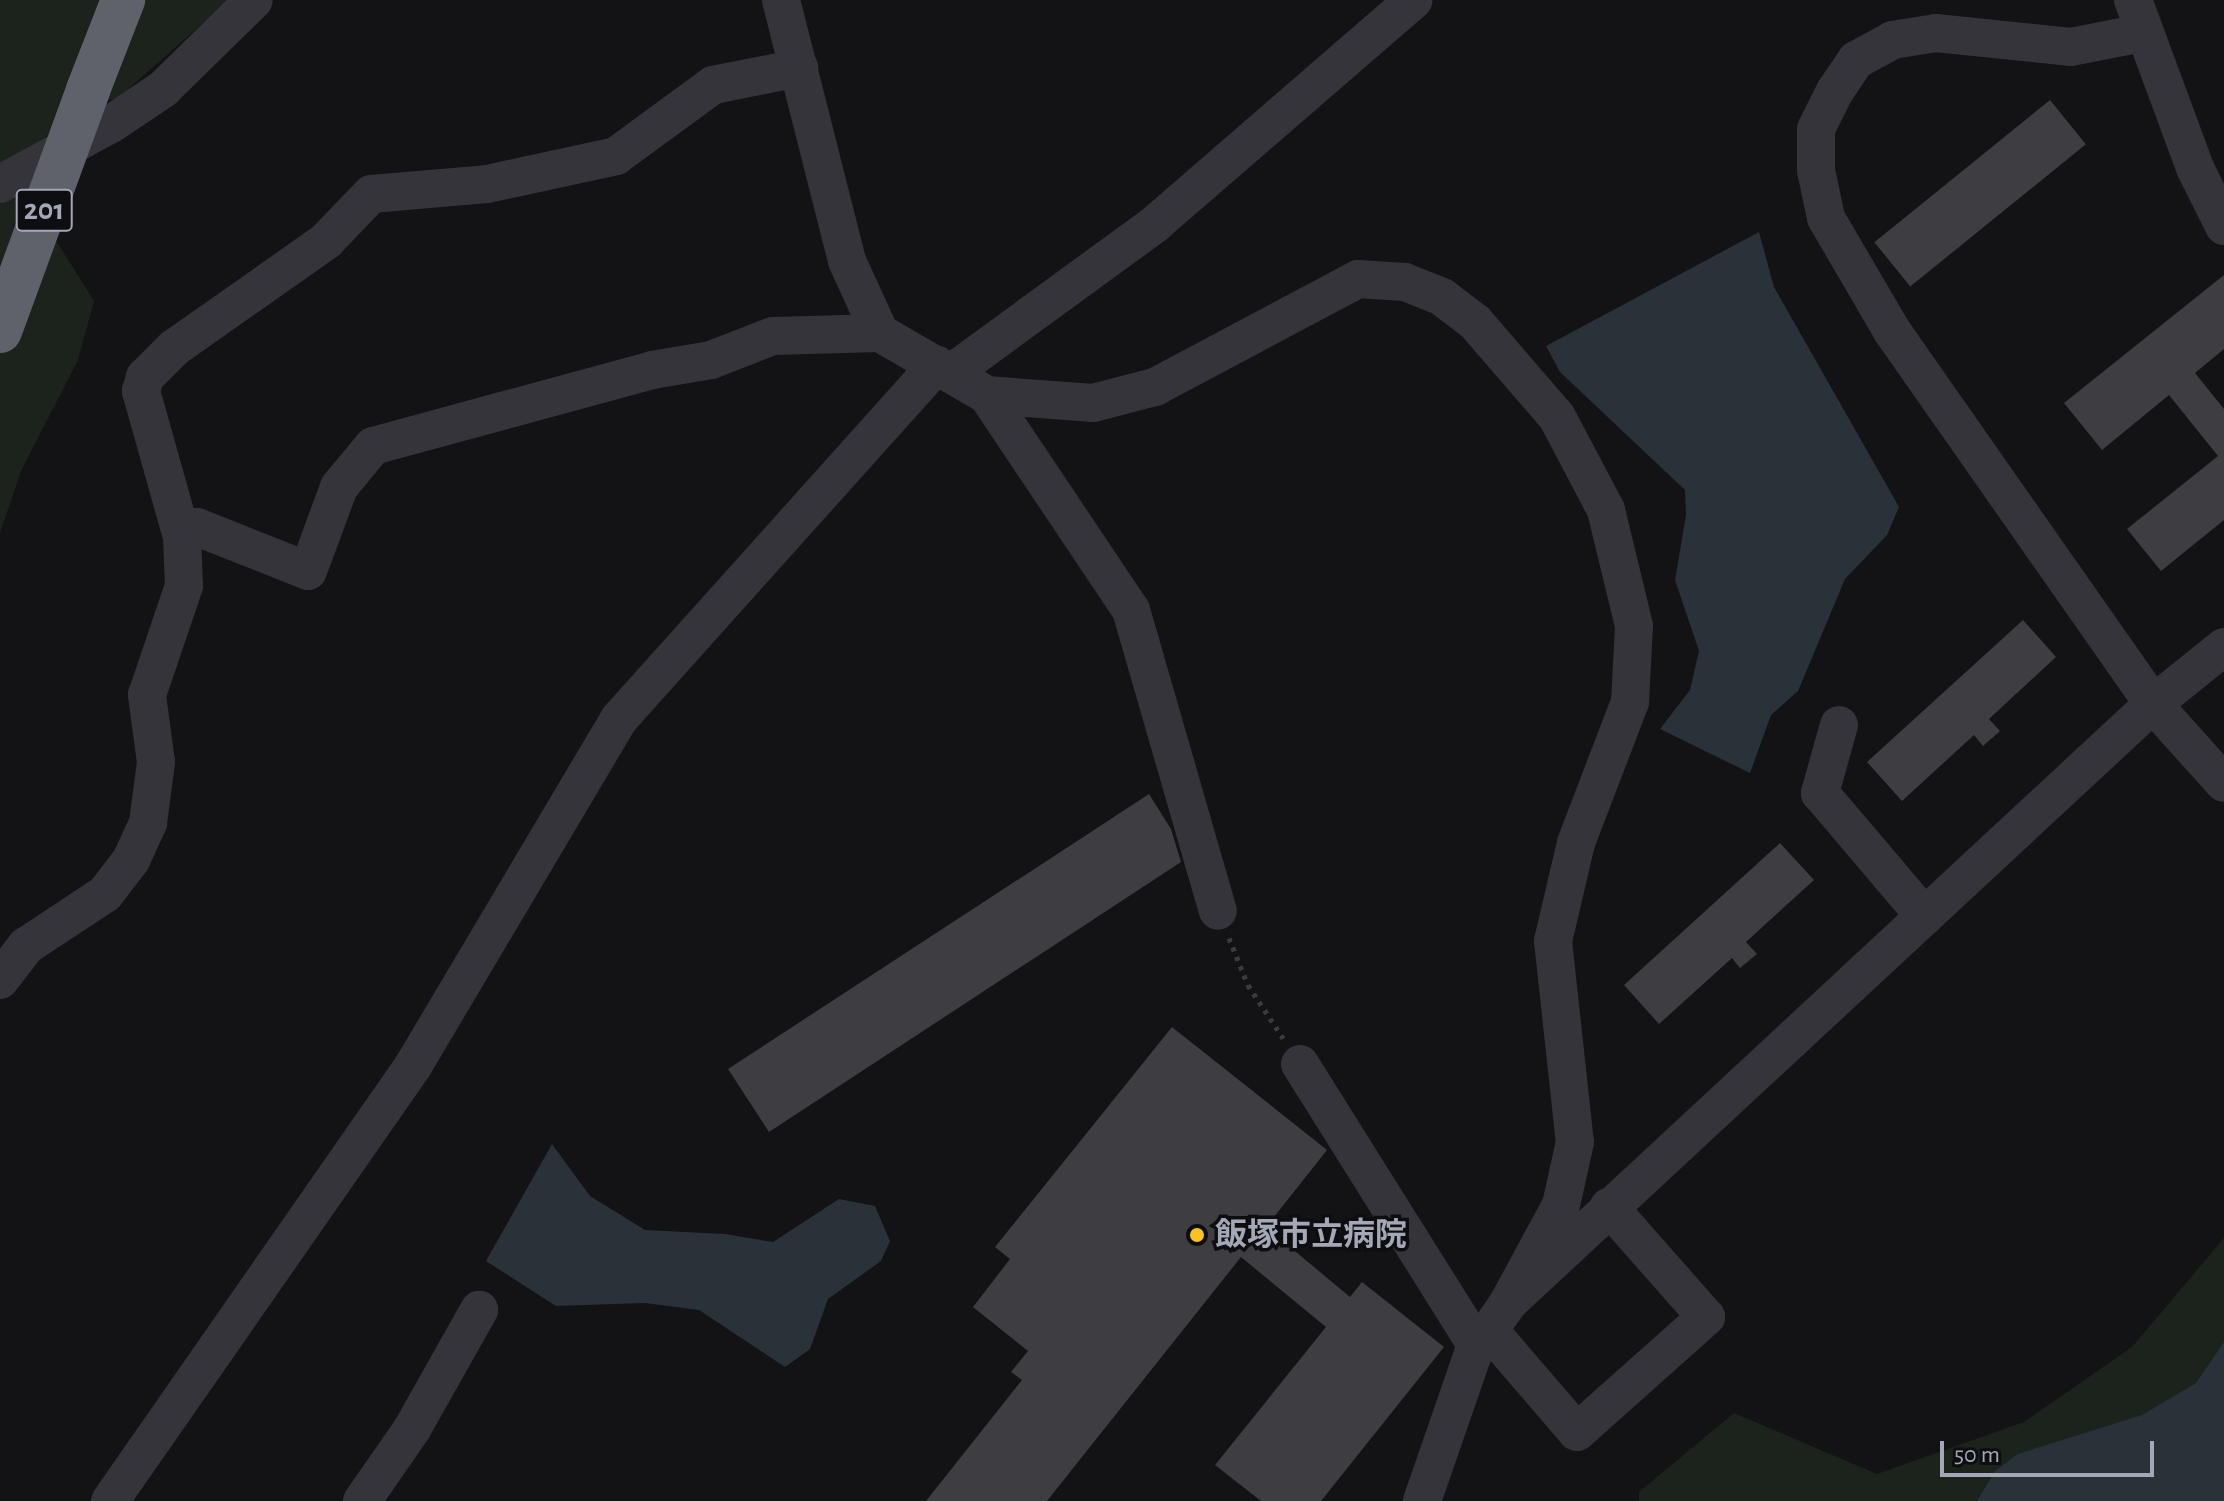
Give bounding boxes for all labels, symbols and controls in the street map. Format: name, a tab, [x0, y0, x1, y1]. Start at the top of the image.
road number: 201	[14, 184, 74, 236]
place label: 飯塚市立病院	[1215, 1216, 1407, 1254]
marker: 飯塚市立病院	[1186, 1224, 1208, 1246]
scale bar	[1944, 1425, 2158, 1475]
text: 50 m	[1954, 1443, 2000, 1467]

